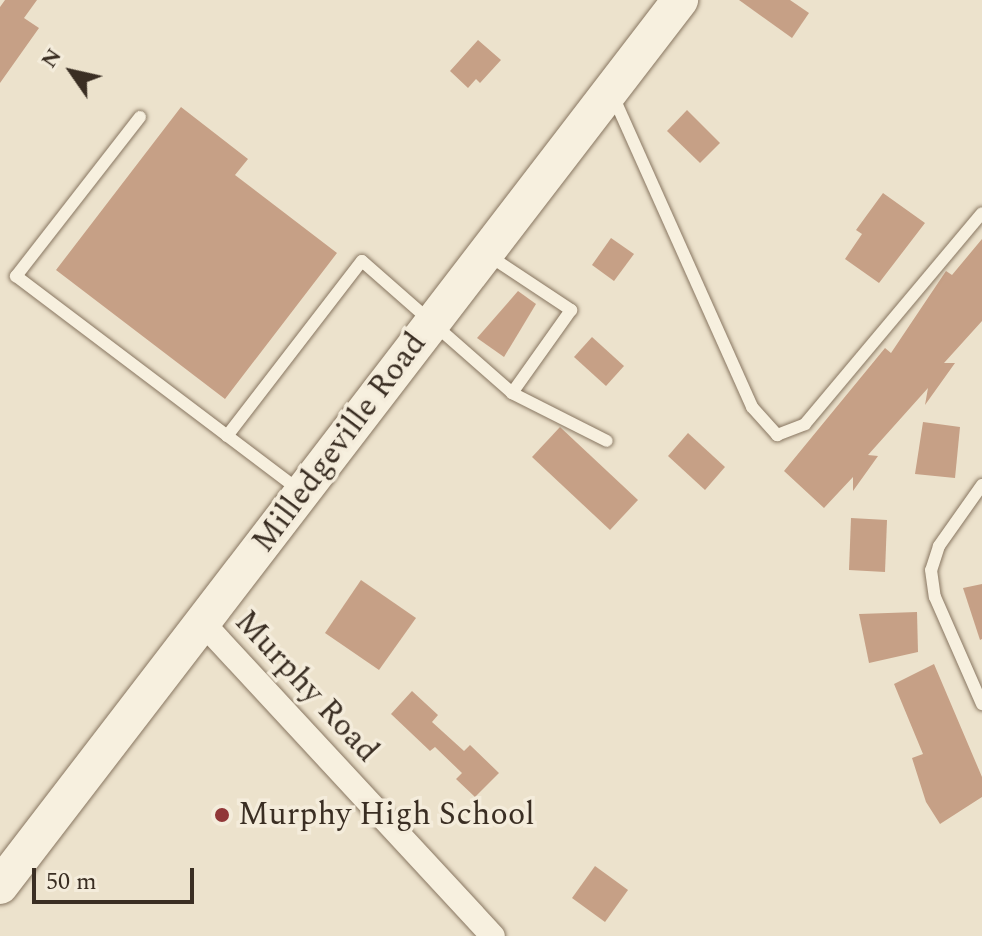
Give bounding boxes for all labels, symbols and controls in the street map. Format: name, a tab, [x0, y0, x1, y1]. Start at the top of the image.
north arrow	[32, 32, 112, 112]
text: N	[33, 42, 70, 75]
street label: Milledgeville Road	[245, 325, 435, 561]
street label: Murphy Road	[226, 603, 386, 771]
place label: Murphy High School	[238, 796, 535, 834]
marker: Murphy High School	[213, 806, 231, 824]
scale bar	[36, 852, 198, 902]
text: 50 m	[46, 864, 97, 900]

